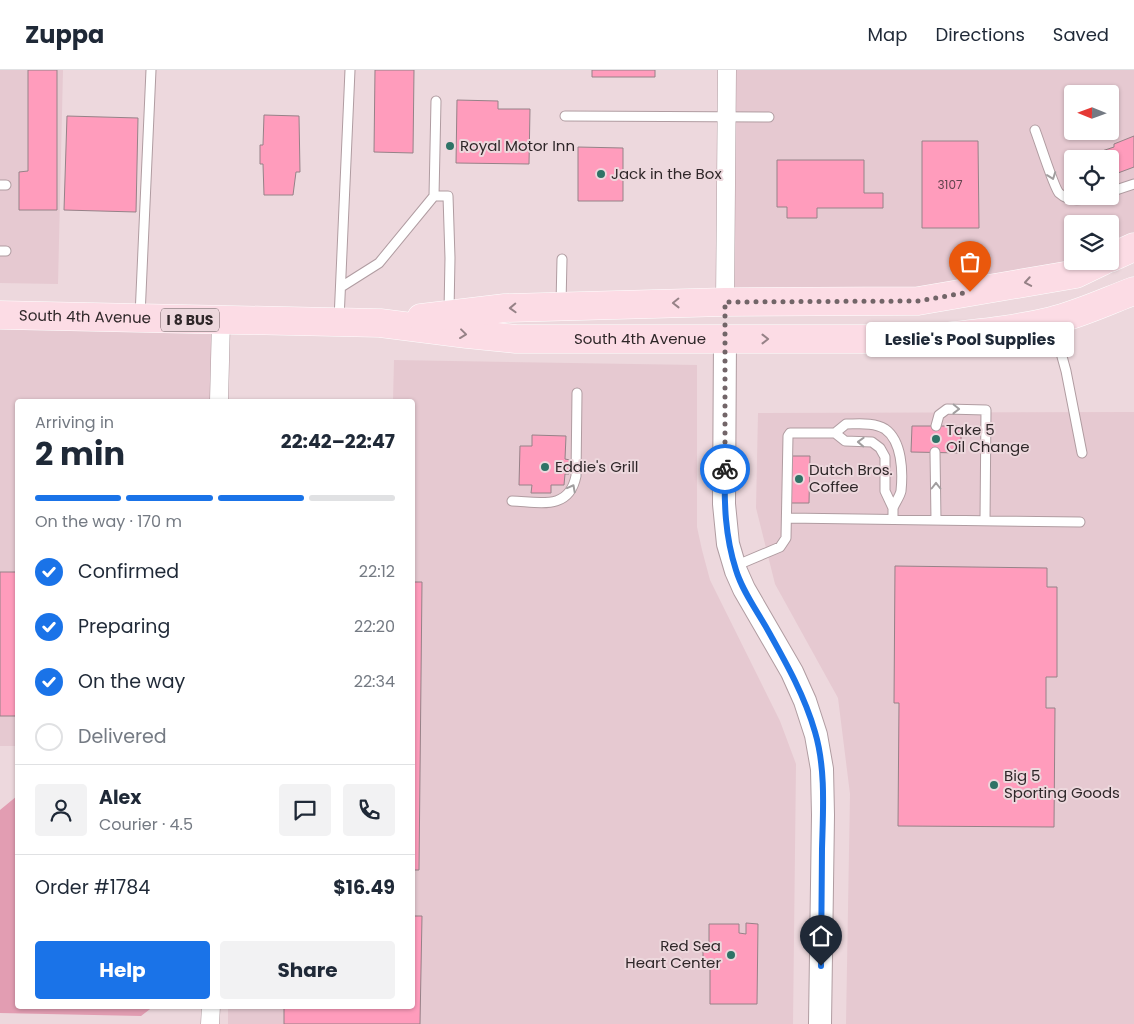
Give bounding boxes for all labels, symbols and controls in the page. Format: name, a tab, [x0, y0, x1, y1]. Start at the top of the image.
text: Zuppa	[25, 18, 104, 51]
text: Map	[868, 22, 907, 47]
text: Directions	[935, 22, 1025, 47]
text: Saved	[1053, 22, 1109, 47]
north arrow	[1064, 85, 1119, 140]
map controls	[1064, 85, 1119, 270]
place label: Royal Motor Inn	[460, 135, 575, 156]
marker: Royal Motor Inn	[444, 140, 456, 152]
button: locate	[1064, 150, 1119, 205]
place label: Jack in the Box	[611, 163, 722, 184]
marker: Jack in the Box	[595, 168, 607, 180]
one-way arrow	[1046, 171, 1056, 180]
house number: 3107	[938, 176, 963, 193]
button: layers	[1064, 215, 1119, 270]
pin	[949, 241, 991, 292]
icon: bag	[956, 248, 984, 276]
one-way arrow	[1023, 277, 1032, 287]
one-way arrow	[672, 298, 680, 309]
one-way arrow	[509, 302, 517, 313]
street label: South 4th Avenue	[19, 304, 151, 328]
road number: I 8 BUS	[161, 308, 219, 332]
callout: Leslie's Pool Supplies	[866, 322, 1074, 357]
one-way arrow	[459, 328, 467, 339]
street label: South 4th Avenue	[574, 328, 706, 349]
text: Leslie's Pool Supplies	[885, 328, 1055, 351]
one-way arrow	[762, 334, 770, 344]
one-way arrow	[952, 404, 960, 414]
text: Arriving in	[35, 411, 114, 434]
place label: Take 5 Oil Change	[946, 419, 1030, 457]
text: 22:42–22:47	[281, 428, 395, 455]
text: 2 min	[35, 431, 125, 476]
marker: Take 5 Oil Change	[930, 433, 942, 445]
one-way arrow	[857, 436, 865, 447]
courier	[700, 444, 750, 494]
icon: bike	[711, 455, 739, 483]
place label: Eddie's Grill	[555, 456, 639, 477]
place label: Dutch Bros. Coffee	[809, 459, 893, 497]
marker: Eddie's Grill	[539, 461, 551, 473]
marker: Dutch Bros. Coffee	[793, 473, 805, 485]
one-way arrow	[931, 482, 941, 490]
one-way arrow	[565, 484, 575, 493]
text: On the way · 170 m	[35, 510, 182, 533]
icon: check	[35, 558, 63, 586]
text: Confirmed	[78, 558, 179, 585]
text: 22:12	[359, 560, 395, 583]
icon: check	[35, 613, 63, 641]
text: Preparing	[78, 613, 170, 640]
text: 22:20	[354, 615, 395, 638]
icon: check	[35, 668, 63, 696]
text: On the way	[78, 668, 185, 695]
text: 22:34	[354, 670, 395, 693]
text: Delivered	[78, 723, 167, 750]
place label: Big 5 Sporting Goods	[1004, 765, 1120, 803]
marker: Big 5 Sporting Goods	[988, 779, 1000, 791]
button: person	[35, 784, 87, 836]
text: Alex	[99, 784, 141, 811]
button: chat	[279, 784, 331, 836]
button: phone	[343, 784, 395, 836]
text: Courier · 4.5	[99, 813, 193, 836]
text: Order #1784	[35, 874, 150, 901]
text: $16.49	[333, 874, 395, 901]
pin	[800, 915, 842, 966]
icon: home	[807, 922, 835, 950]
place label: Red Sea Heart Center	[625, 935, 721, 973]
button: Help	[35, 941, 210, 999]
button: Share	[220, 941, 395, 999]
marker: Red Sea Heart Center	[725, 949, 737, 961]

